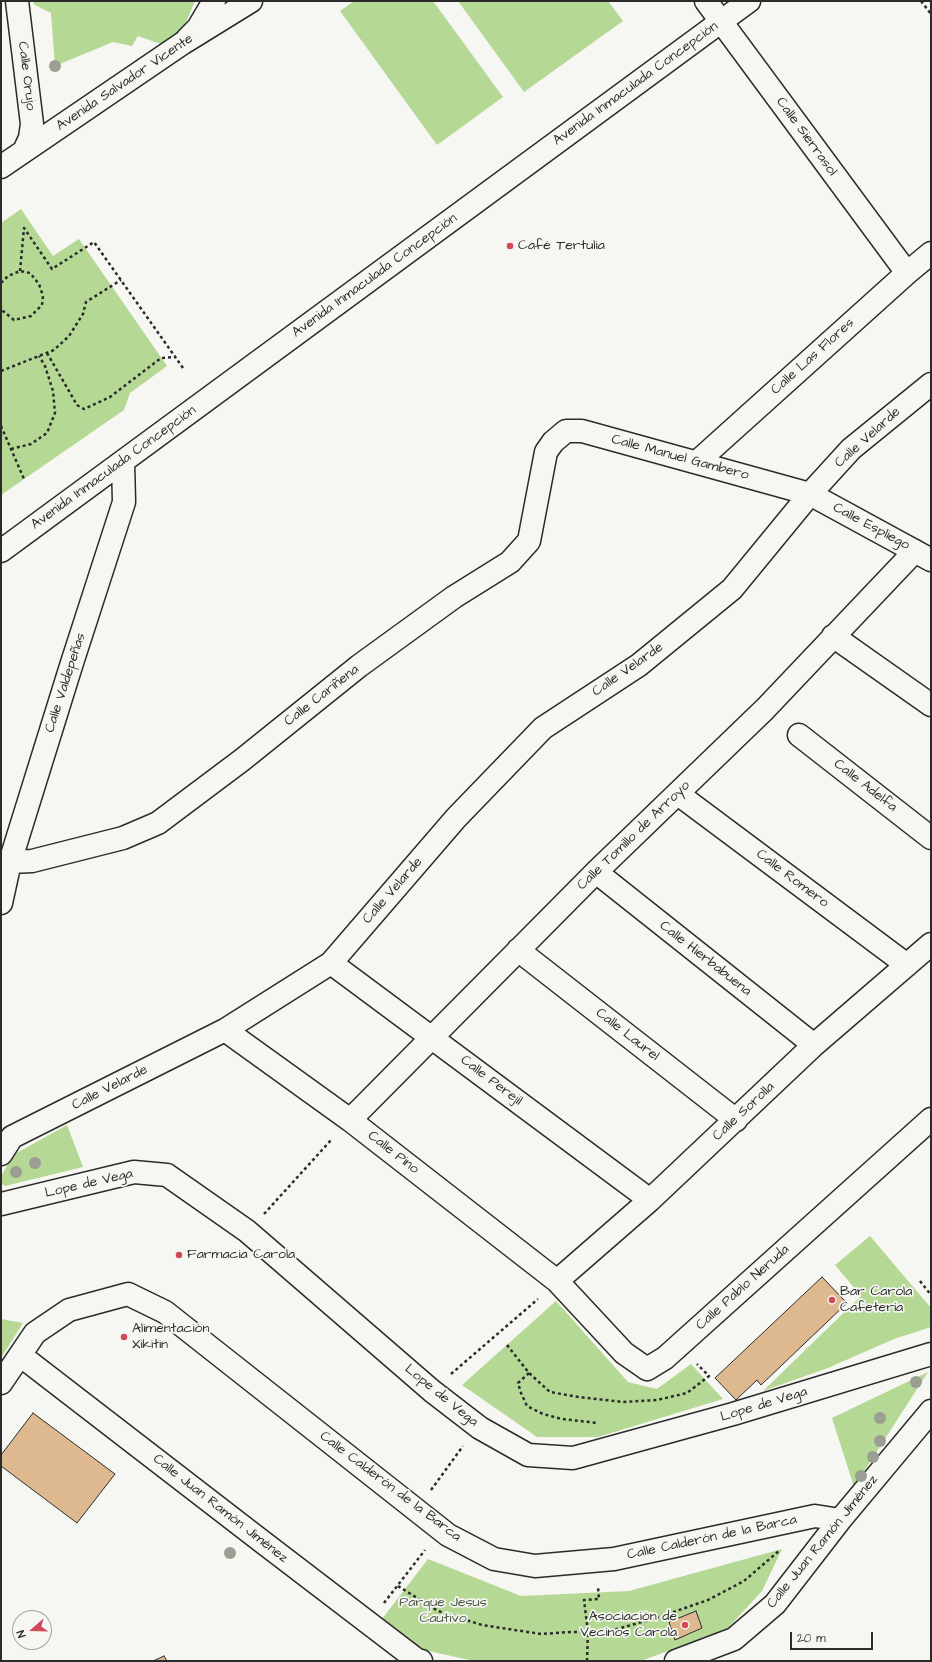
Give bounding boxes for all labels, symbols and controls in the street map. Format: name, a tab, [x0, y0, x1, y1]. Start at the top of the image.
street label: Avenida Inmaculada Concepción	[550, 18, 722, 150]
street label: Avenida Salvador Vicente	[53, 31, 197, 135]
street label: Calle Orujo	[13, 41, 39, 111]
street label: Calle Sierrasol	[772, 94, 840, 180]
street label: Avenida Inmaculada Concepción	[289, 210, 461, 342]
place label: Café Tertulia	[518, 238, 605, 254]
marker: Café Tertulia	[505, 241, 515, 251]
street label: Calle Las Flores	[768, 315, 858, 399]
street label: Avenida Inmaculada Concepción	[28, 402, 200, 534]
street label: Calle Velarde	[832, 404, 904, 472]
street label: Calle Manuel Gambero	[609, 432, 751, 484]
street label: Calle Espliego	[830, 500, 912, 554]
street label: Calle Valdepeñas	[42, 631, 90, 735]
street label: Calle Velarde	[589, 639, 667, 701]
street label: Calle Cariñena	[281, 662, 363, 730]
street label: Calle Adelfa	[830, 756, 900, 816]
street label: Calle Tomillo de Arroyo	[574, 778, 694, 894]
street label: Calle Romero	[752, 846, 832, 912]
street label: Calle Velarde	[360, 854, 426, 928]
street label: Calle Hierbabuena	[656, 918, 754, 1000]
street label: Calle Laurel	[592, 1005, 662, 1065]
street label: Calle Perejil	[457, 1052, 525, 1110]
street label: Calle Velarde	[69, 1062, 151, 1114]
street label: Calle Sorolla	[710, 1079, 778, 1145]
street label: Calle Pino	[364, 1128, 422, 1178]
street label: Lope de Vega	[43, 1166, 135, 1202]
street label: Calle Pablo Neruda	[693, 1242, 793, 1334]
place label: Farmacia Carola	[187, 1247, 295, 1263]
marker: Farmacia Carola	[174, 1250, 184, 1260]
place label: Bar Carola Cafetería	[840, 1284, 912, 1316]
marker: Bar Carola Cafetería	[827, 1295, 837, 1305]
place label: Alimentación Xikitin	[132, 1321, 209, 1354]
marker: Alimentación Xikitin	[119, 1332, 129, 1342]
street label: Lope de Vega	[401, 1361, 481, 1431]
street label: Lope de Vega	[719, 1384, 809, 1426]
street label: Calle Calderón de la Barca	[316, 1428, 464, 1546]
street label: Calle Juan Ramón Jiménez	[149, 1451, 291, 1567]
street label: Calle Juan Ramón Jiménez	[764, 1472, 882, 1612]
street label: Calle Calderón de la Barca	[626, 1512, 798, 1564]
park label: Parque Jesus Cautivo	[399, 1595, 487, 1628]
place label: Asociación de Vecinos Carola	[580, 1609, 677, 1642]
north arrow	[12, 1610, 52, 1650]
marker: Asociación de Vecinos Carola	[680, 1620, 690, 1630]
scale bar	[792, 1624, 875, 1650]
text: N	[13, 1628, 29, 1640]
text: 20 m	[797, 1630, 826, 1647]

